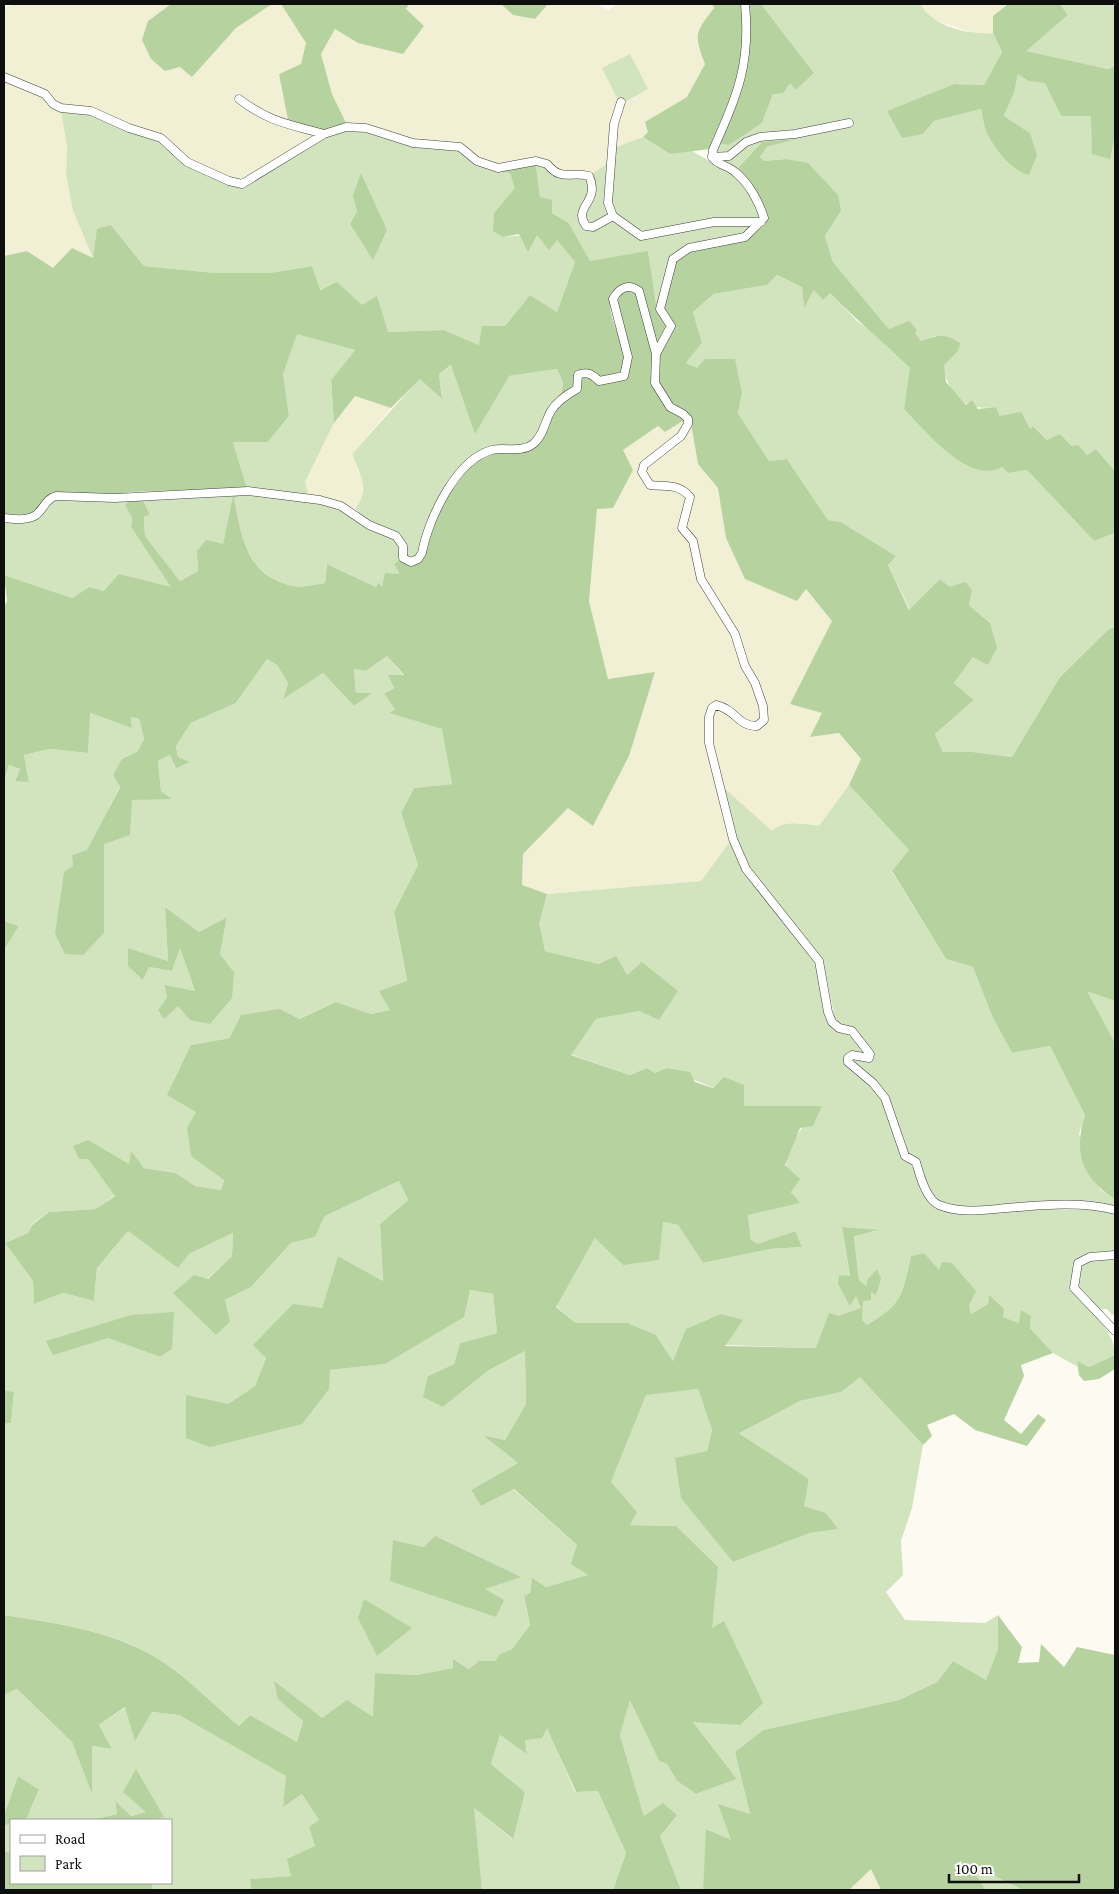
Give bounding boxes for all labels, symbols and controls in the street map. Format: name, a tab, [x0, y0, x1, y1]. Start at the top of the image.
legend	[10, 1819, 172, 1884]
text: Road	[55, 1831, 86, 1847]
scale bar	[949, 1852, 1079, 1884]
text: Park	[55, 1856, 82, 1872]
text: 100 m	[956, 1861, 993, 1877]

